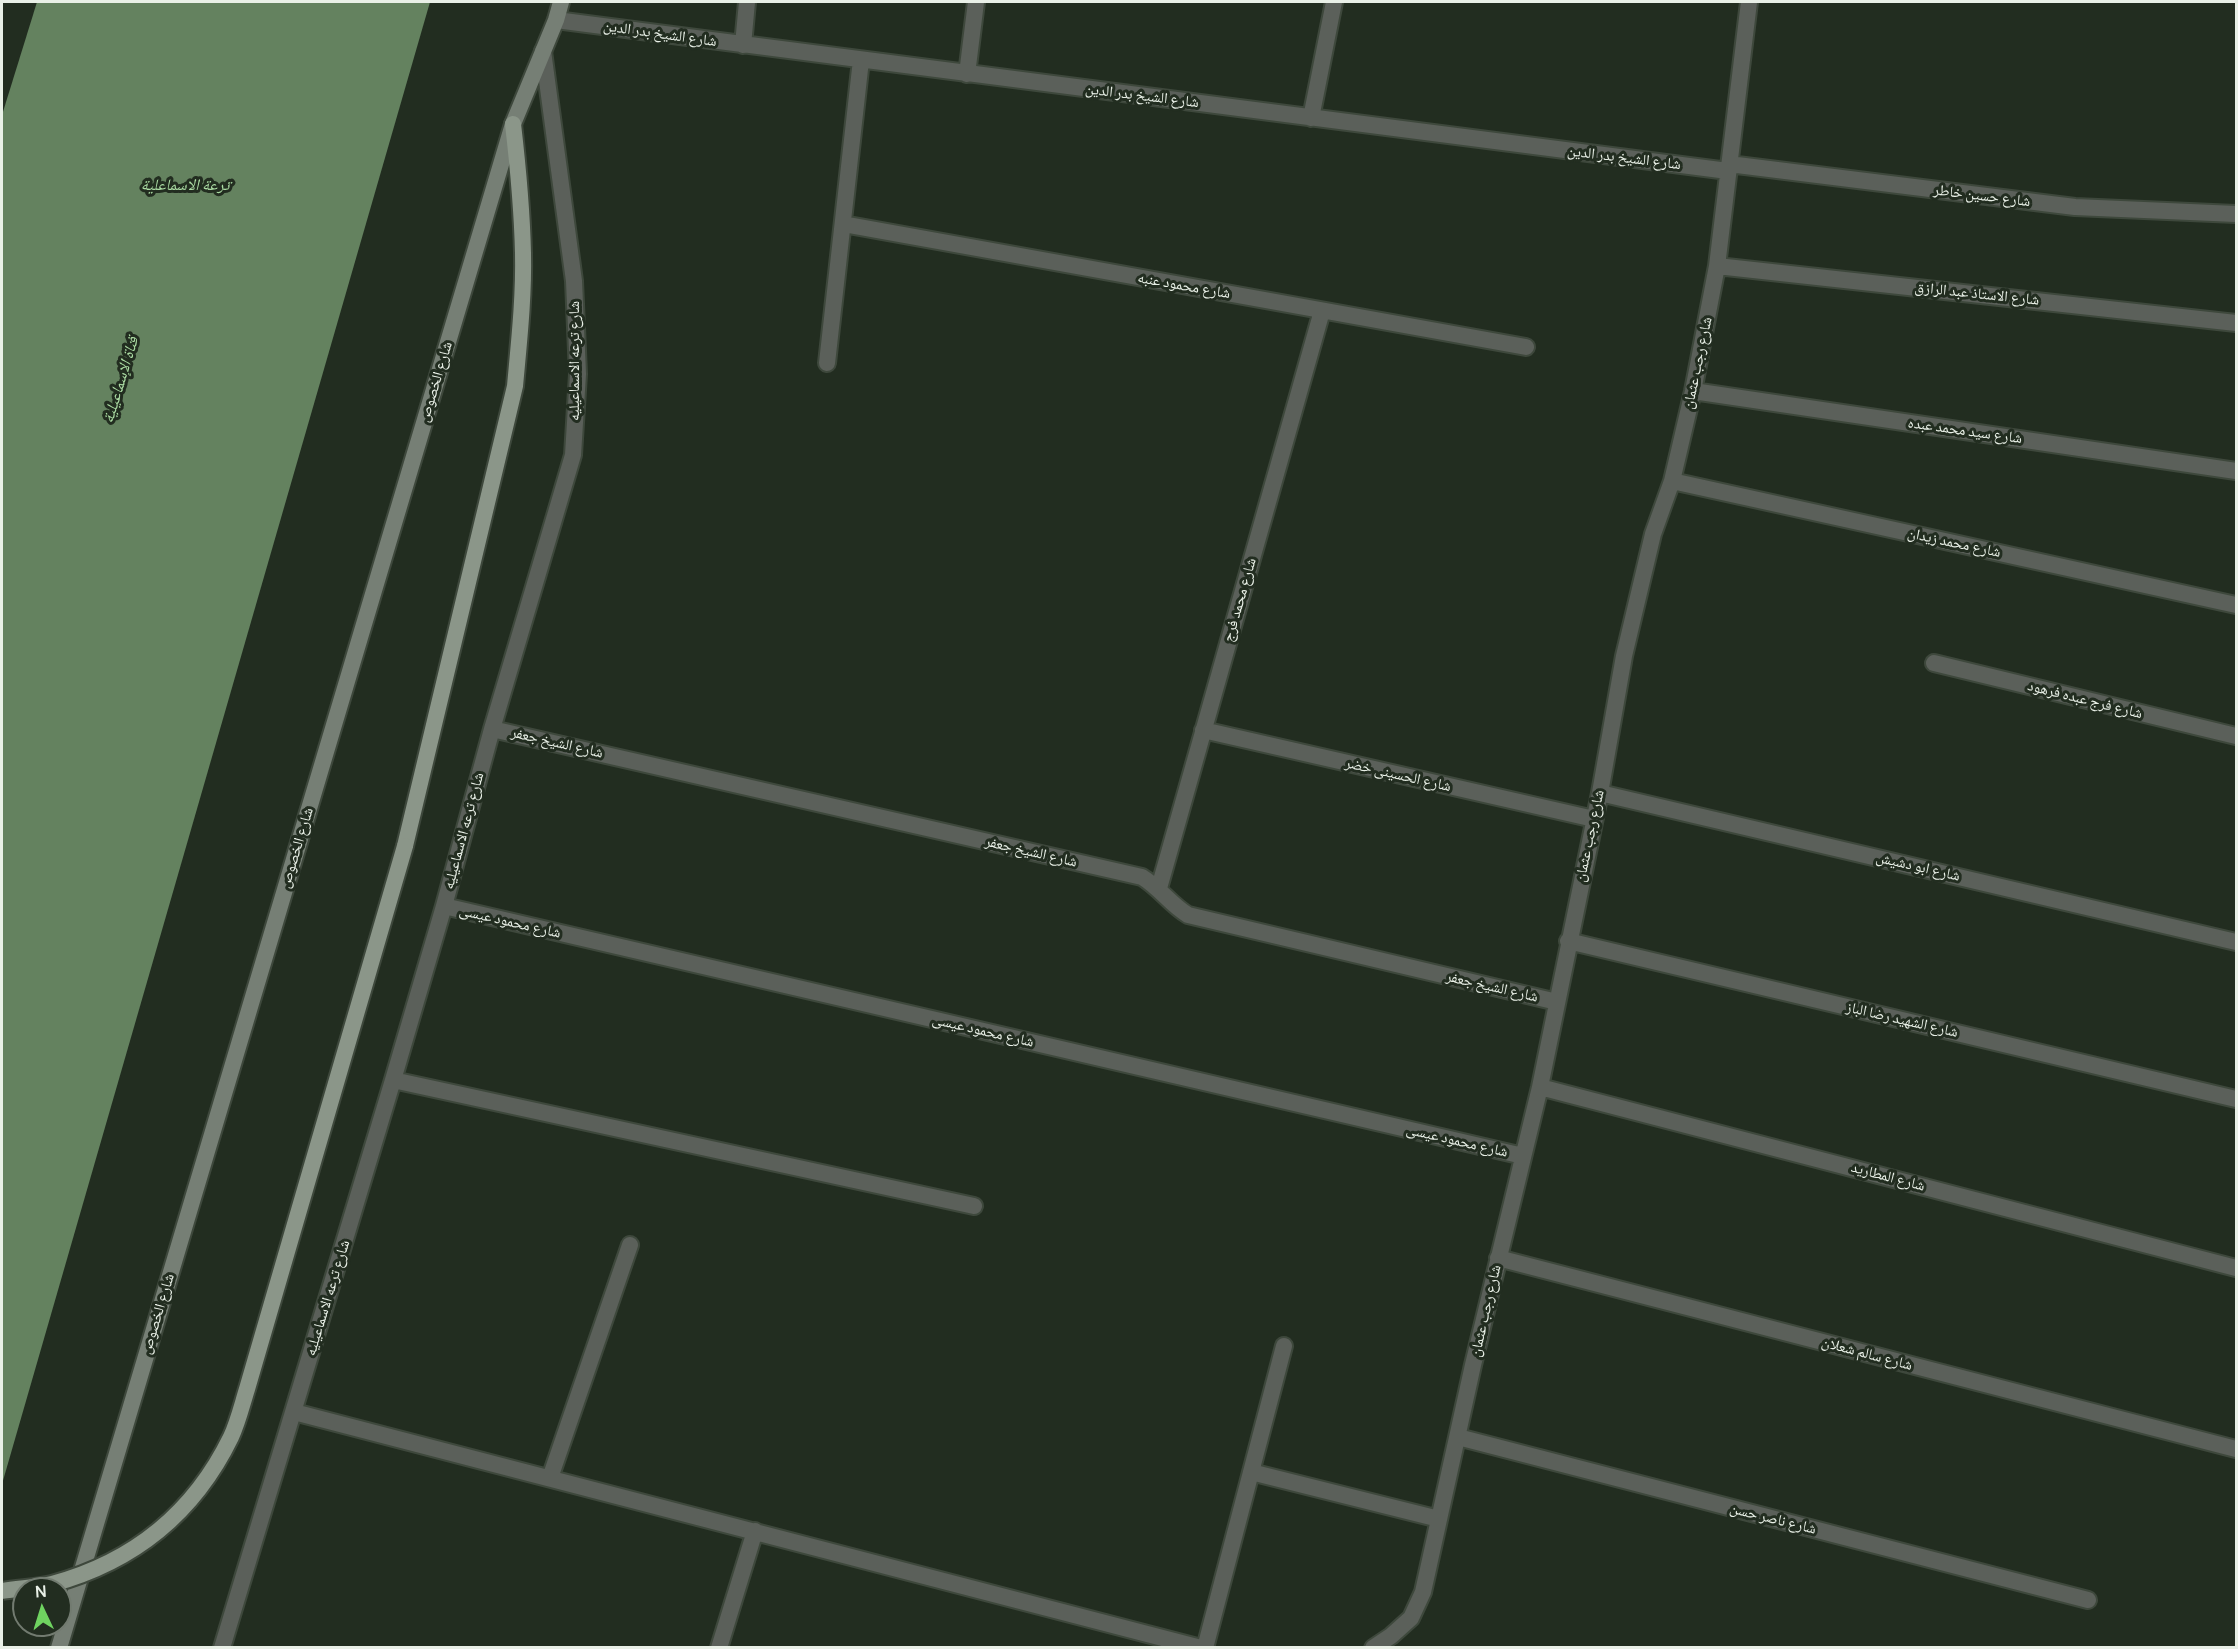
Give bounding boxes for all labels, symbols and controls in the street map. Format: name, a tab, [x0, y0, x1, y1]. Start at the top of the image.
street label: شارع الشيخ بدر الدين	[602, 17, 718, 51]
street label: شارع الشيخ بدر الدين	[1084, 80, 1200, 112]
street label: شارع الشيخ بدر الدين	[1566, 142, 1682, 174]
water label: ترعة الاسماعلية	[141, 176, 229, 196]
street label: شارع حسين خاطر	[1933, 181, 2031, 211]
street label: شارع محمود عنبه	[1136, 269, 1232, 303]
street label: شارع الاستاذ عبد الرازق	[1914, 279, 2040, 309]
street label: شارع ترعه الاسماعيليه	[566, 301, 584, 421]
street label: شارع رجب عثمان	[1679, 315, 1717, 411]
water label: قناة الإسماعيلية	[99, 335, 143, 425]
street label: شارع الخصوص	[415, 339, 457, 425]
street label: شارع سيد محمد عبده	[1907, 414, 2023, 448]
street label: شارع محمد زيدان	[1906, 524, 2002, 562]
street label: شارع محمد فرج	[1219, 556, 1261, 644]
street label: شارع فرج عبده فرهود	[2026, 677, 2144, 723]
street label: شارع الشيخ جعفر	[509, 724, 605, 762]
street label: شارع الحسينى خضر	[1343, 754, 1453, 796]
street label: شارع ترعه الاسماعيليه	[440, 771, 488, 891]
street label: شارع رجب عثمان	[1571, 788, 1609, 884]
street label: شارع الخصوص	[276, 805, 318, 891]
street label: شارع الشيخ جعفر	[983, 833, 1079, 871]
street label: شارع ابو دشيش	[1874, 849, 1962, 885]
street label: شارع محمود عيسى	[457, 902, 563, 942]
street label: شارع الشيخ جعفر	[1444, 968, 1540, 1006]
street label: شارع الشهيد رضا الباز	[1844, 998, 1960, 1042]
street label: شارع محمود عيسى	[930, 1011, 1036, 1051]
street label: شارع محمود عيسى	[1404, 1121, 1510, 1161]
street label: شارع المطاريد	[1849, 1159, 1927, 1195]
street label: شارع ترعه الاسماعيليه	[302, 1238, 354, 1358]
street label: شارع رجب عثمان	[1467, 1263, 1505, 1359]
street label: شارع الخصوص	[137, 1271, 179, 1357]
street label: شارع سالم شعلان	[1820, 1333, 1914, 1375]
street label: شارع ناصر حسن	[1728, 1500, 1818, 1538]
north arrow	[12, 1577, 72, 1637]
text: N	[34, 1580, 47, 1602]

